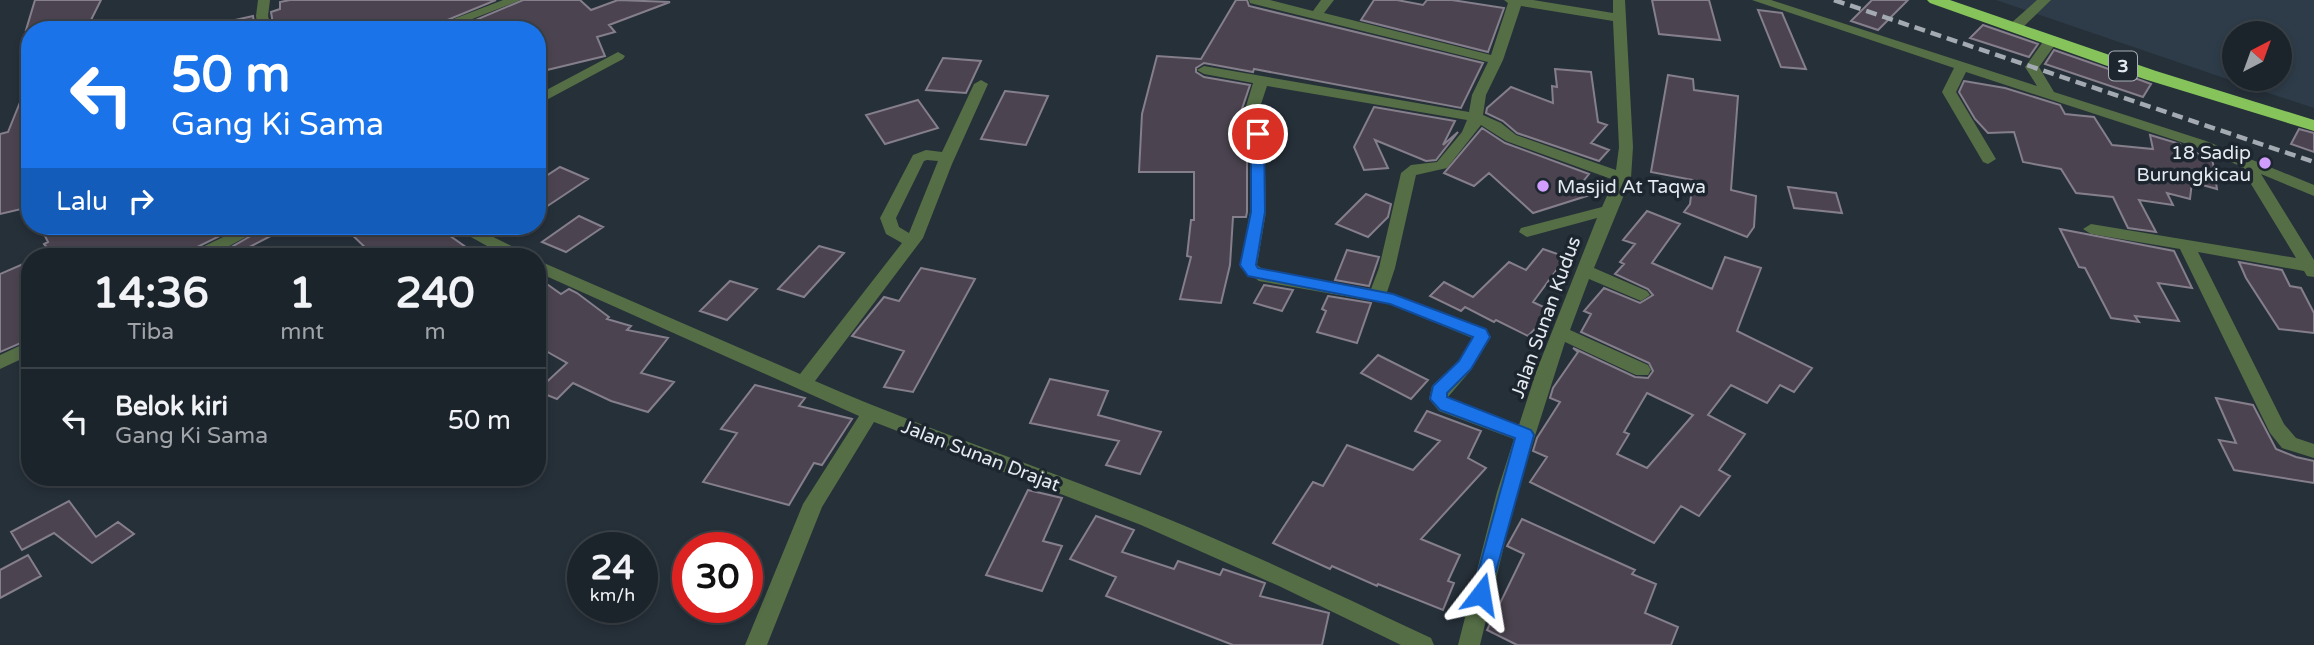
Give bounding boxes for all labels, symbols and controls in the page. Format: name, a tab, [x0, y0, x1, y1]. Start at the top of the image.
north arrow	[2222, 21, 2292, 91]
map controls	[2222, 21, 2292, 91]
text: 50 m	[171, 46, 290, 105]
icon: left	[56, 49, 147, 140]
road number: 3	[2109, 52, 2137, 80]
pin	[1228, 104, 1288, 164]
text: Gang Ki Sama	[171, 106, 384, 144]
icon: arrive	[1239, 115, 1277, 153]
place label: 18 Sadip Burungkicau	[2137, 142, 2251, 186]
marker: 18 Sadip Burungkicau	[2257, 155, 2273, 171]
place label: Masjid At Taqwa	[1557, 176, 1706, 198]
marker: Masjid At Taqwa	[1535, 178, 1551, 194]
icon: right	[122, 182, 160, 220]
text: Lalu	[56, 186, 108, 217]
street label: Jalan Sunan Kudus	[1506, 234, 1585, 401]
text: 14:36	[92, 268, 209, 319]
text: 1	[289, 268, 315, 319]
text: 240	[395, 268, 475, 319]
text: Tiba	[127, 318, 174, 346]
text: mnt	[280, 318, 324, 346]
text: m	[424, 318, 446, 346]
text: Belok kiri	[115, 391, 228, 422]
icon: left	[56, 402, 94, 440]
text: 50 m	[448, 405, 511, 436]
street label: Jalan Sunan Drajat	[898, 416, 1063, 496]
text: Gang Ki Sama	[115, 422, 268, 450]
speed limit sign: 30	[672, 532, 763, 623]
text: 24	[591, 547, 634, 589]
position arrow	[1444, 557, 1518, 631]
text: km/h	[590, 584, 635, 606]

